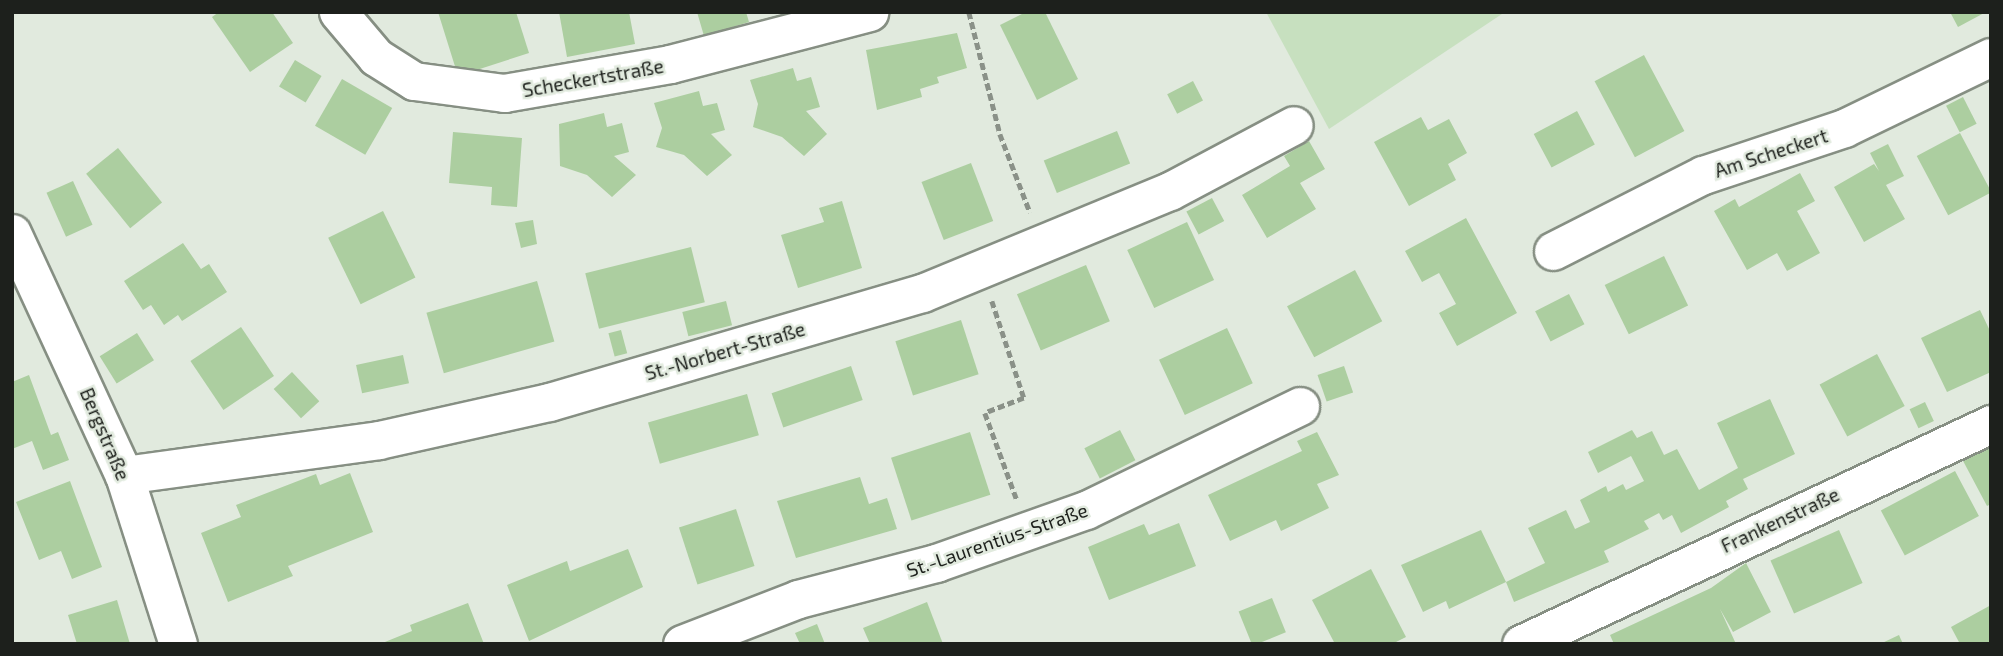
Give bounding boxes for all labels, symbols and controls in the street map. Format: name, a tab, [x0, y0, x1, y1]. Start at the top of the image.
street label: Scheckertstraße	[521, 54, 665, 102]
street label: Am Scheckert	[1712, 124, 1830, 182]
street label: St.-Norbert-Straße	[642, 317, 808, 385]
street label: Bergstraße	[75, 384, 135, 484]
street label: Frankenstraße	[1717, 483, 1843, 557]
street label: St.-Laurentius-Straße	[904, 498, 1090, 582]

